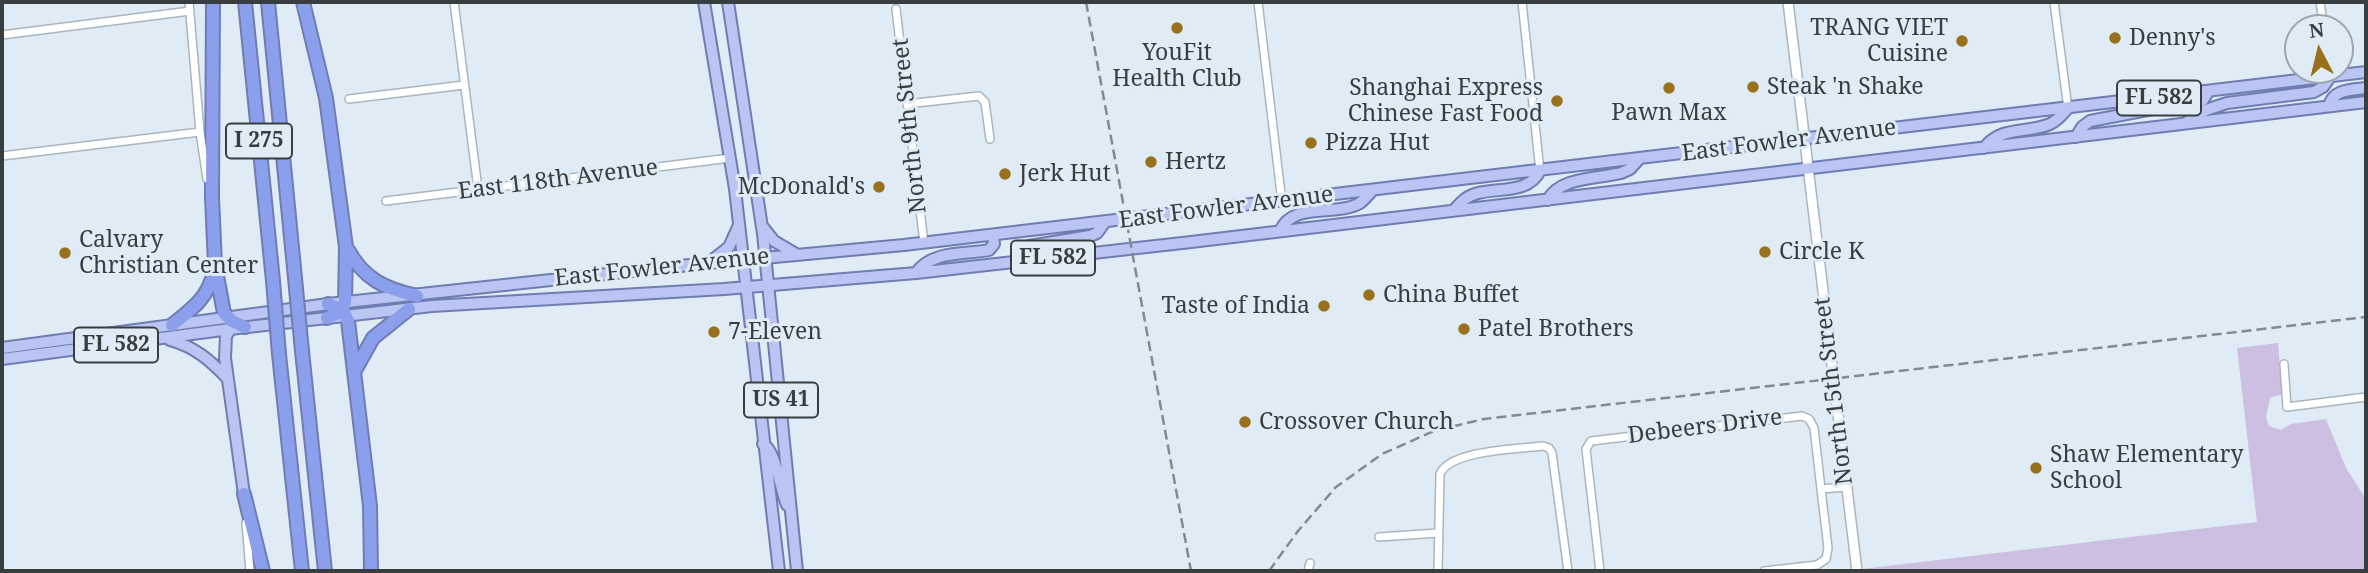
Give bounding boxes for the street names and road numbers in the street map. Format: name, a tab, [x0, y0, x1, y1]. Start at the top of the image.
street label: North 9th Street	[887, 37, 933, 215]
road number: FL 582	[2117, 80, 2201, 116]
street label: East Fowler Avenue	[1680, 114, 1898, 168]
road number: I 275	[226, 124, 292, 158]
street label: East 118th Avenue	[456, 154, 660, 206]
street label: East Fowler Avenue	[1117, 181, 1335, 235]
road number: FL 582	[1011, 240, 1095, 276]
street label: East Fowler Avenue	[553, 243, 771, 293]
street label: North 15th Street	[1809, 296, 1859, 486]
road number: FL 582	[74, 328, 158, 362]
road number: US 41	[744, 382, 818, 418]
street label: Debeers Drive	[1626, 404, 1784, 450]

